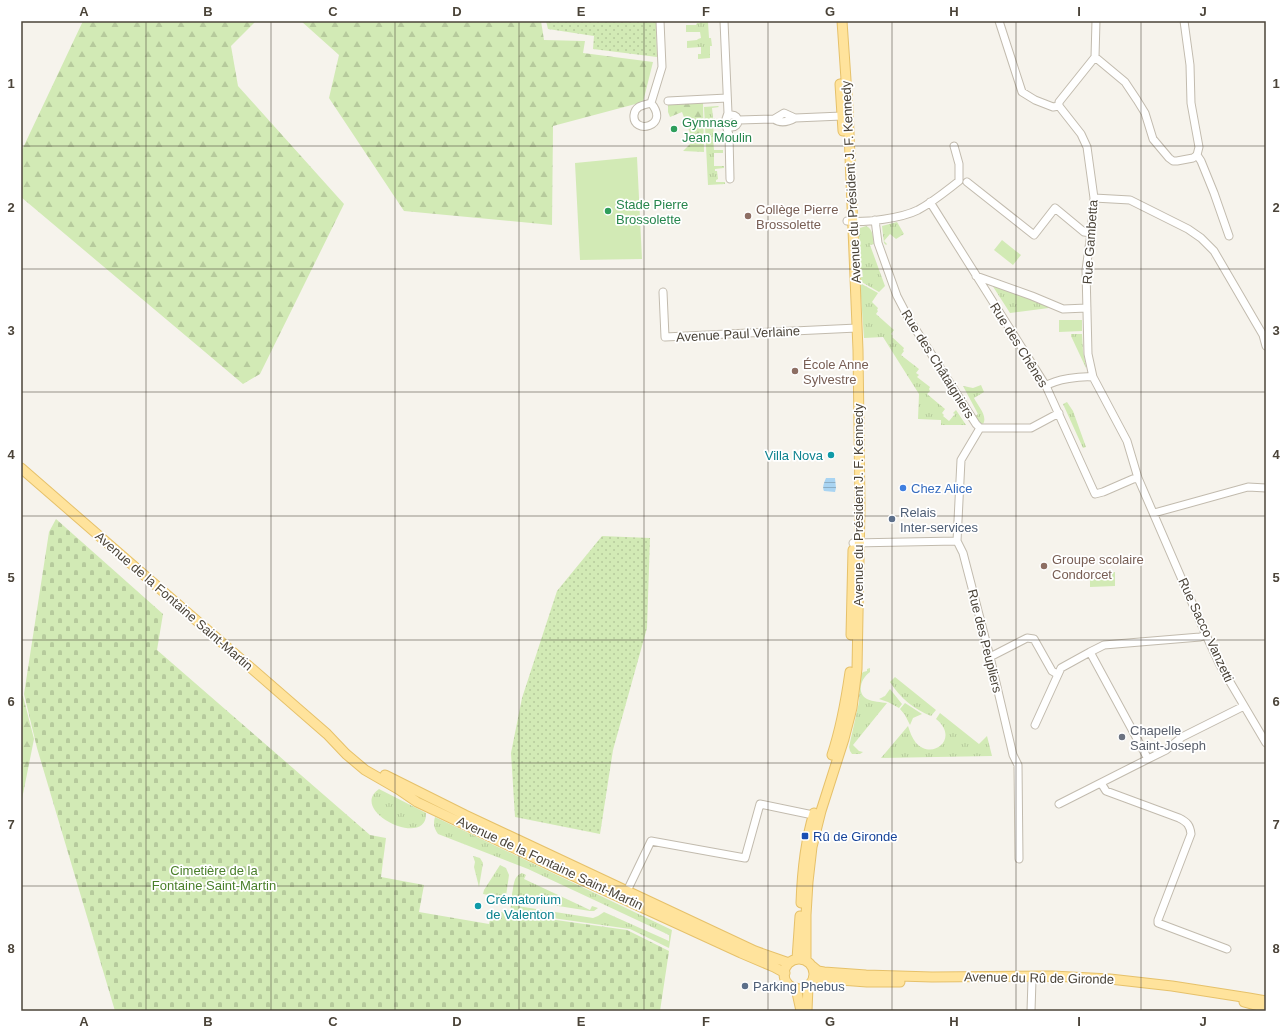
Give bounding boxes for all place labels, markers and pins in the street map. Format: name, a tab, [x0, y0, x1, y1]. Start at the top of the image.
place label: Gymnase Jean Moulin	[682, 115, 752, 145]
marker: Gymnase Jean Moulin	[669, 124, 679, 134]
place label: Stade Pierre Brossolette	[616, 197, 688, 227]
place label: Collège Pierre Brossolette	[756, 202, 838, 232]
marker: Stade Pierre Brossolette	[603, 206, 613, 216]
marker: Collège Pierre Brossolette	[743, 211, 753, 221]
place label: École Anne Sylvestre	[803, 357, 869, 387]
marker: École Anne Sylvestre	[790, 366, 800, 376]
place label: Villa Nova	[765, 448, 824, 463]
marker: Villa Nova	[826, 450, 836, 460]
place label: Chez Alice	[911, 481, 972, 496]
marker: Chez Alice	[898, 483, 908, 493]
place label: Relais Inter-services	[900, 505, 979, 535]
marker: Relais Inter-services	[887, 514, 897, 524]
place label: Groupe scolaire Condorcet	[1052, 552, 1144, 582]
marker: Groupe scolaire Condorcet	[1039, 561, 1049, 571]
place label: Chapelle Saint-Joseph	[1130, 723, 1206, 753]
marker: Chapelle Saint-Joseph	[1117, 732, 1127, 742]
place label: Rû de Gironde	[813, 829, 898, 844]
marker: Rû de Gironde	[800, 831, 810, 841]
place label: Crématorium de Valenton	[486, 892, 561, 922]
marker: Crématorium de Valenton	[473, 901, 483, 911]
place label: Parking Phebus	[753, 979, 845, 994]
marker: Parking Phebus	[740, 981, 750, 991]

